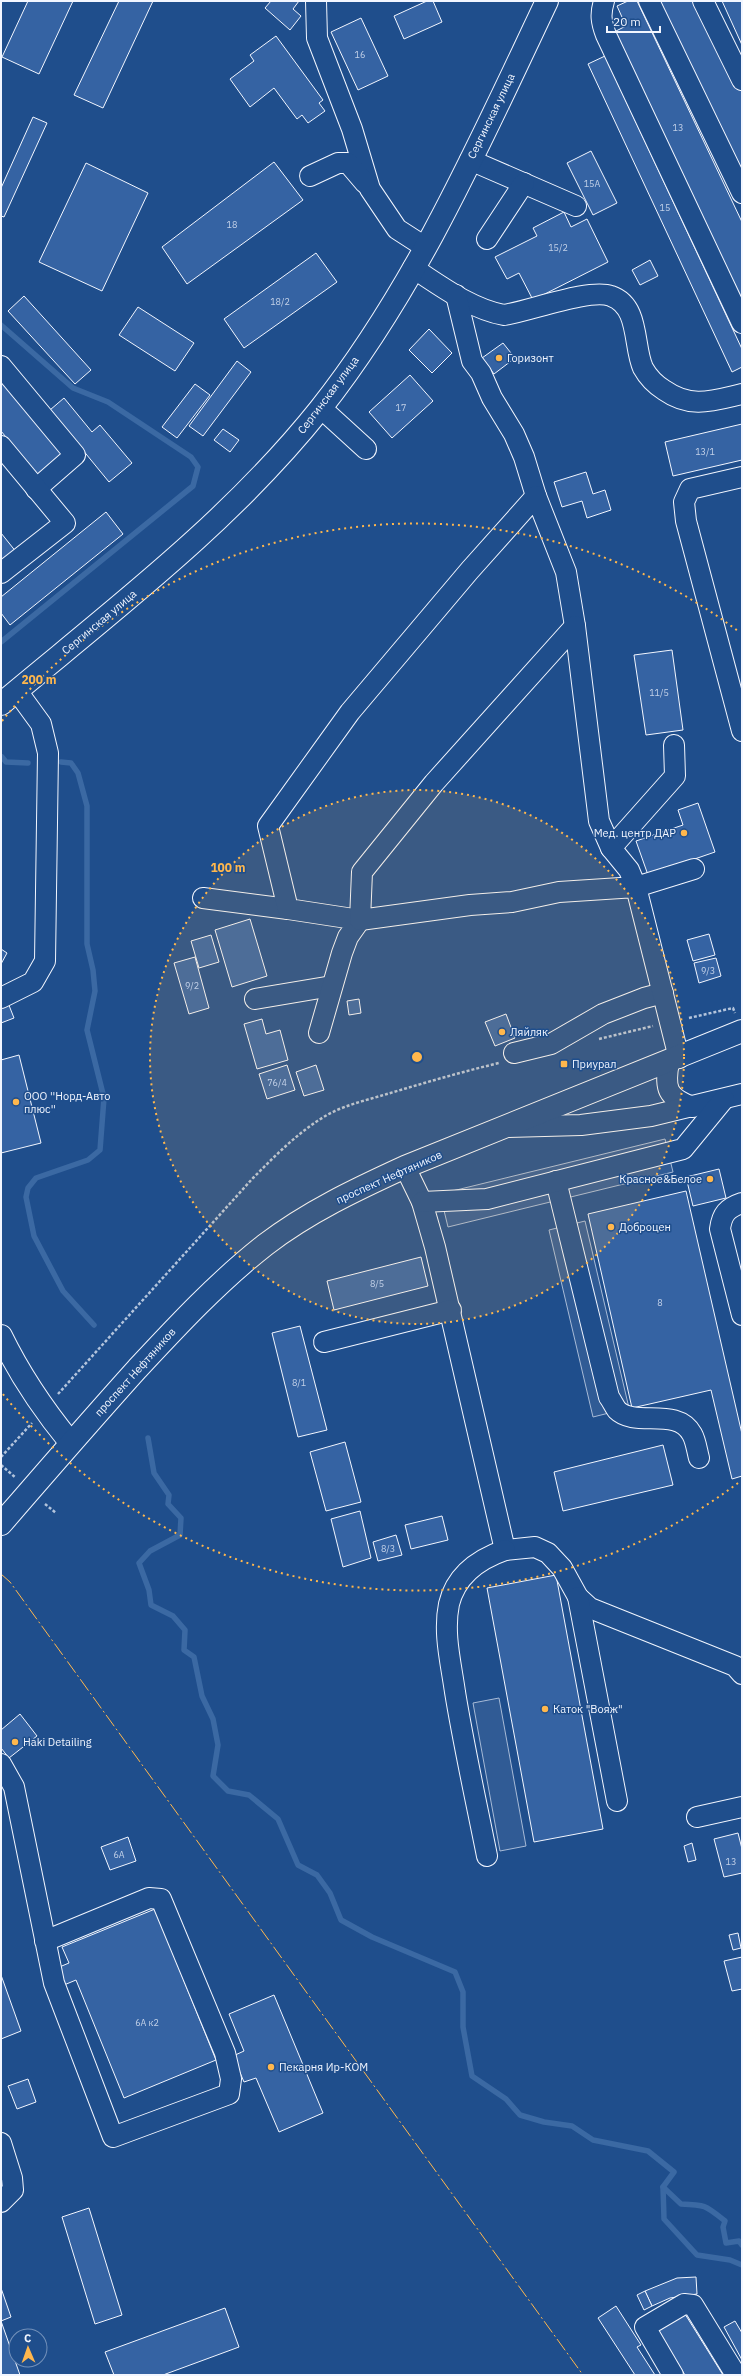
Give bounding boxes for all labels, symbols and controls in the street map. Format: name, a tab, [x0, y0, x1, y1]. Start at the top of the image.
scale bar	[607, 8, 660, 34]
text: 20 m	[613, 14, 641, 29]
house number: 16	[355, 49, 365, 60]
street label: Сергинская улица	[464, 71, 518, 161]
house number: 13	[673, 122, 683, 133]
house number: 15А	[584, 178, 601, 189]
house number: 15	[660, 202, 670, 213]
house number: 18	[227, 219, 237, 230]
house number: 15/2	[548, 242, 568, 253]
house number: 18/2	[270, 296, 290, 307]
place label: Горизонт	[507, 351, 554, 365]
street label: Сергинская улица	[294, 353, 362, 436]
marker: Горизонт	[494, 353, 504, 363]
house number: 17	[396, 402, 406, 413]
house number: 13/1	[695, 446, 715, 457]
street label: Сергинская улица	[59, 587, 139, 657]
text: 200 m	[21, 672, 57, 687]
house number: 11/5	[649, 687, 669, 698]
place label: Мед. центр ДАР	[594, 826, 676, 840]
marker: Мед. центр ДАР	[679, 828, 689, 838]
text: 100 m	[210, 860, 246, 875]
house number: 9/3	[701, 965, 715, 976]
house number: 9/2	[185, 980, 199, 991]
place label: Ляйляк	[510, 1025, 548, 1039]
marker: Ляйляк	[497, 1027, 507, 1037]
centre of rings	[410, 1050, 424, 1064]
place label: Приурал	[572, 1057, 617, 1071]
marker: Приурал	[559, 1059, 569, 1069]
house number: 76/4	[267, 1077, 287, 1088]
place label: ООО ''Норд-Авто плюс''	[24, 1089, 110, 1116]
marker: ООО ''Норд-Авто плюс''	[11, 1097, 21, 1107]
street label: проспект Нефтяников	[334, 1147, 444, 1207]
place label: Красное&Белое	[619, 1172, 702, 1186]
marker: Красное&Белое	[705, 1174, 715, 1184]
place label: Доброцен	[619, 1220, 671, 1234]
marker: Доброцен	[606, 1222, 616, 1232]
house number: 8/5	[370, 1278, 384, 1289]
house number: 8	[657, 1297, 663, 1308]
street label: проспект Нефтяников	[91, 1325, 179, 1419]
house number: 8/1	[292, 1377, 306, 1388]
house number: 8/3	[381, 1543, 395, 1554]
place label: Каток "Вояж"	[553, 1702, 623, 1716]
marker: Каток "Вояж"	[540, 1704, 550, 1714]
place label: Haki Detailing	[23, 1735, 92, 1749]
marker: Haki Detailing	[10, 1737, 20, 1747]
house number: 6А	[113, 1849, 125, 1860]
house number: 13	[726, 1856, 736, 1867]
house number: 6А к2	[135, 2017, 159, 2028]
place label: Пекарня Ир-КОМ	[279, 2060, 368, 2074]
marker: Пекарня Ир-КОМ	[266, 2062, 276, 2072]
north arrow	[8, 2328, 48, 2368]
text: С	[24, 2331, 31, 2345]

